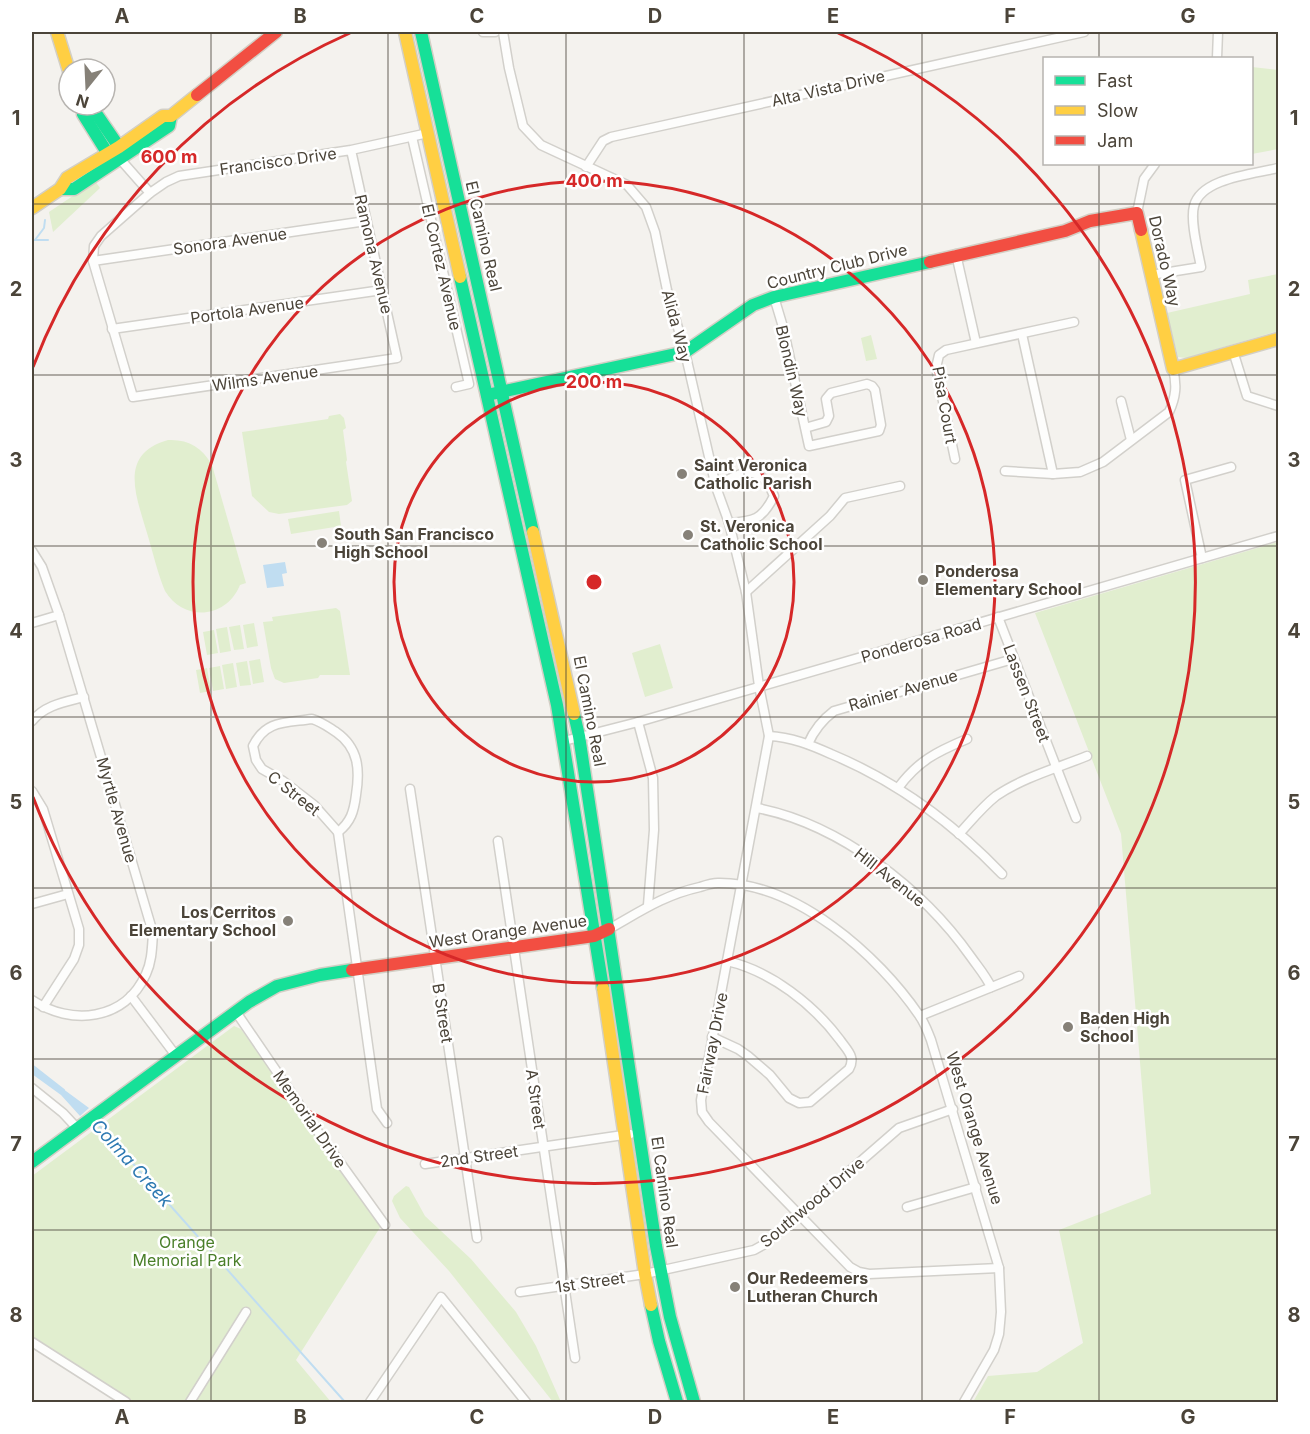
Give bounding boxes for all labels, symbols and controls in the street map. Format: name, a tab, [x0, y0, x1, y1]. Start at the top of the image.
text: A	[115, 4, 130, 28]
text: B	[293, 4, 307, 28]
text: C	[470, 4, 484, 28]
text: D	[648, 4, 662, 28]
text: E	[827, 4, 839, 28]
text: F	[1004, 4, 1016, 28]
text: G	[1180, 4, 1196, 28]
north arrow	[57, 57, 117, 117]
legend	[1043, 57, 1253, 165]
street label: Alta Vista Drive	[769, 65, 887, 111]
text: Fast	[1097, 70, 1133, 91]
text: N	[73, 90, 91, 113]
text: Slow	[1097, 100, 1138, 121]
text: 1	[12, 106, 20, 130]
text: 1	[1290, 106, 1298, 130]
text: Jam	[1097, 130, 1133, 151]
street label: Francisco Drive	[218, 143, 338, 179]
text: 600 m	[141, 146, 197, 167]
text: 400 m	[565, 170, 623, 191]
street label: El Camino Real	[462, 179, 506, 293]
street label: Ramona Avenue	[351, 192, 397, 316]
street label: El Cortez Avenue	[418, 202, 466, 332]
street label: Dorado Way	[1145, 214, 1185, 308]
street label: Sonora Avenue	[172, 223, 288, 259]
street label: Country Club Drive	[765, 239, 909, 293]
text: 2	[10, 277, 22, 301]
text: 2	[1288, 277, 1300, 301]
street label: Alida Way	[658, 287, 696, 365]
street label: Portola Avenue	[189, 292, 305, 328]
street label: Blondin Way	[772, 323, 812, 419]
street label: Wilms Avenue	[211, 361, 319, 395]
street label: Pisa Court	[928, 365, 962, 445]
text: 200 m	[566, 371, 622, 392]
text: 3	[10, 448, 22, 472]
text: 3	[1288, 448, 1300, 472]
place label: Saint Veronica Catholic Parish	[694, 455, 812, 493]
marker: Saint Veronica Catholic Parish	[675, 467, 689, 481]
place label: St. Veronica Catholic School	[700, 516, 822, 554]
place label: South San Francisco High School	[334, 524, 494, 562]
marker: St. Veronica Catholic School	[681, 528, 695, 542]
marker: South San Francisco High School	[315, 536, 329, 550]
place label: Ponderosa Elementary School	[935, 561, 1082, 599]
centre of rings	[584, 572, 604, 592]
marker: Ponderosa Elementary School	[916, 573, 930, 587]
street label: Ponderosa Road	[859, 613, 983, 667]
text: 4	[9, 619, 23, 643]
text: 4	[1287, 619, 1301, 643]
street label: Lassen Street	[999, 641, 1055, 745]
street label: El Camino Real	[569, 654, 611, 768]
street label: Rainier Avenue	[846, 665, 960, 715]
street label: Myrtle Avenue	[92, 755, 142, 865]
street label: C Street	[264, 766, 324, 820]
text: 5	[10, 790, 22, 814]
text: 5	[1288, 790, 1300, 814]
street label: Hill Avenue	[851, 843, 929, 911]
place label: Los Cerritos Elementary School	[129, 902, 276, 940]
street label: West Orange Avenue	[428, 910, 588, 952]
marker: Los Cerritos Elementary School	[281, 914, 295, 928]
text: 6	[10, 961, 23, 985]
text: 6	[1288, 961, 1301, 985]
street label: B Street	[428, 982, 458, 1044]
street label: Fairway Drive	[692, 990, 732, 1096]
place label: Baden High School	[1080, 1008, 1170, 1046]
marker: Baden High School	[1061, 1020, 1075, 1034]
street label: West Orange Avenue	[942, 1049, 1008, 1207]
street label: Memorial Drive	[269, 1066, 351, 1172]
street label: A Street	[522, 1068, 550, 1130]
water label: Colma Creek	[87, 1115, 177, 1212]
text: 7	[10, 1132, 22, 1156]
text: 7	[1288, 1132, 1300, 1156]
street label: El Camino Real	[647, 1135, 683, 1249]
street label: 2nd Street	[439, 1141, 519, 1171]
street label: Southwood Drive	[756, 1153, 868, 1251]
park label: Orange Memorial Park	[132, 1232, 242, 1270]
street label: 1st Street	[554, 1267, 626, 1297]
place label: Our Redeemers Lutheran Church	[747, 1268, 878, 1306]
marker: Our Redeemers Lutheran Church	[728, 1280, 742, 1294]
text: 8	[9, 1303, 23, 1327]
text: 8	[1287, 1303, 1301, 1327]
text: A	[115, 1405, 130, 1429]
text: B	[293, 1405, 307, 1429]
text: C	[470, 1405, 484, 1429]
text: D	[648, 1405, 662, 1429]
text: E	[827, 1405, 839, 1429]
text: F	[1004, 1405, 1016, 1429]
text: G	[1180, 1405, 1196, 1429]

